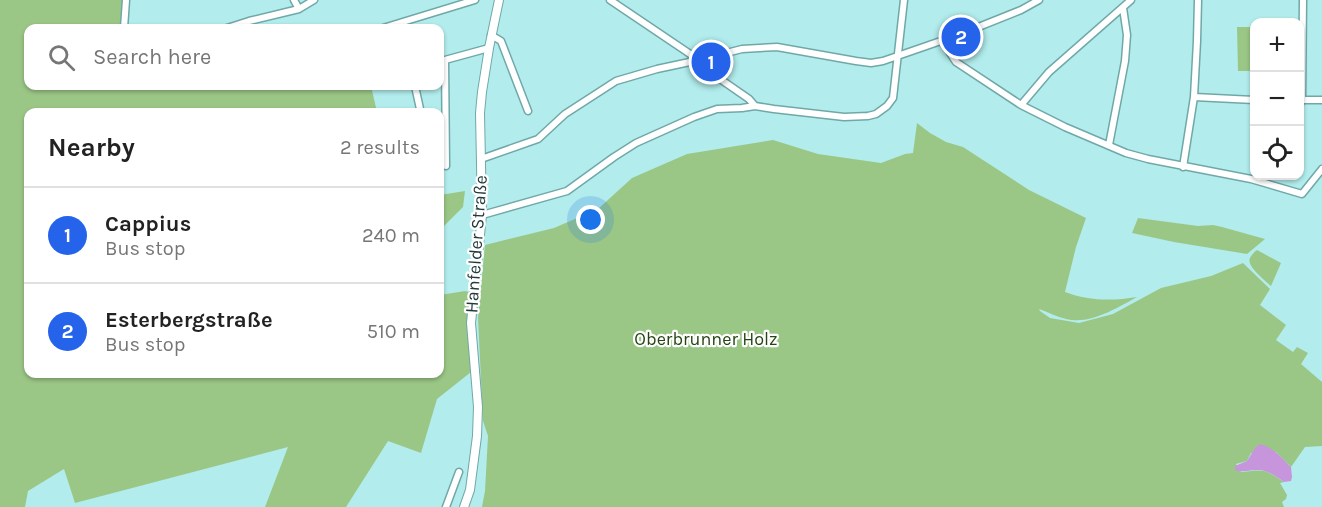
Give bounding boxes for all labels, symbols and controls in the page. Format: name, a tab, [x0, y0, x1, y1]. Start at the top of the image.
pin: 2	[942, 15, 980, 60]
map controls	[1250, 18, 1304, 180]
button: +	[1250, 18, 1304, 72]
search box	[24, 24, 444, 90]
pin: 1	[692, 40, 730, 84]
icon: search	[45, 41, 78, 74]
text: Search here	[93, 44, 211, 70]
button: −	[1250, 72, 1304, 126]
button: locate	[1250, 126, 1304, 180]
text: Nearby	[48, 132, 135, 163]
text: 2 results	[340, 136, 420, 159]
street label: Hanfelder Straße	[460, 174, 492, 314]
your location	[576, 205, 605, 234]
text: Cappius	[105, 211, 191, 237]
text: 1	[64, 224, 71, 247]
text: 240 m	[362, 224, 420, 247]
text: Bus stop	[105, 237, 185, 260]
text: Esterbergstraße	[105, 307, 273, 333]
text: 2	[61, 320, 74, 343]
text: 510 m	[367, 320, 420, 343]
park label: Oberbrunner Holz	[634, 328, 778, 350]
text: Bus stop	[105, 333, 185, 356]

